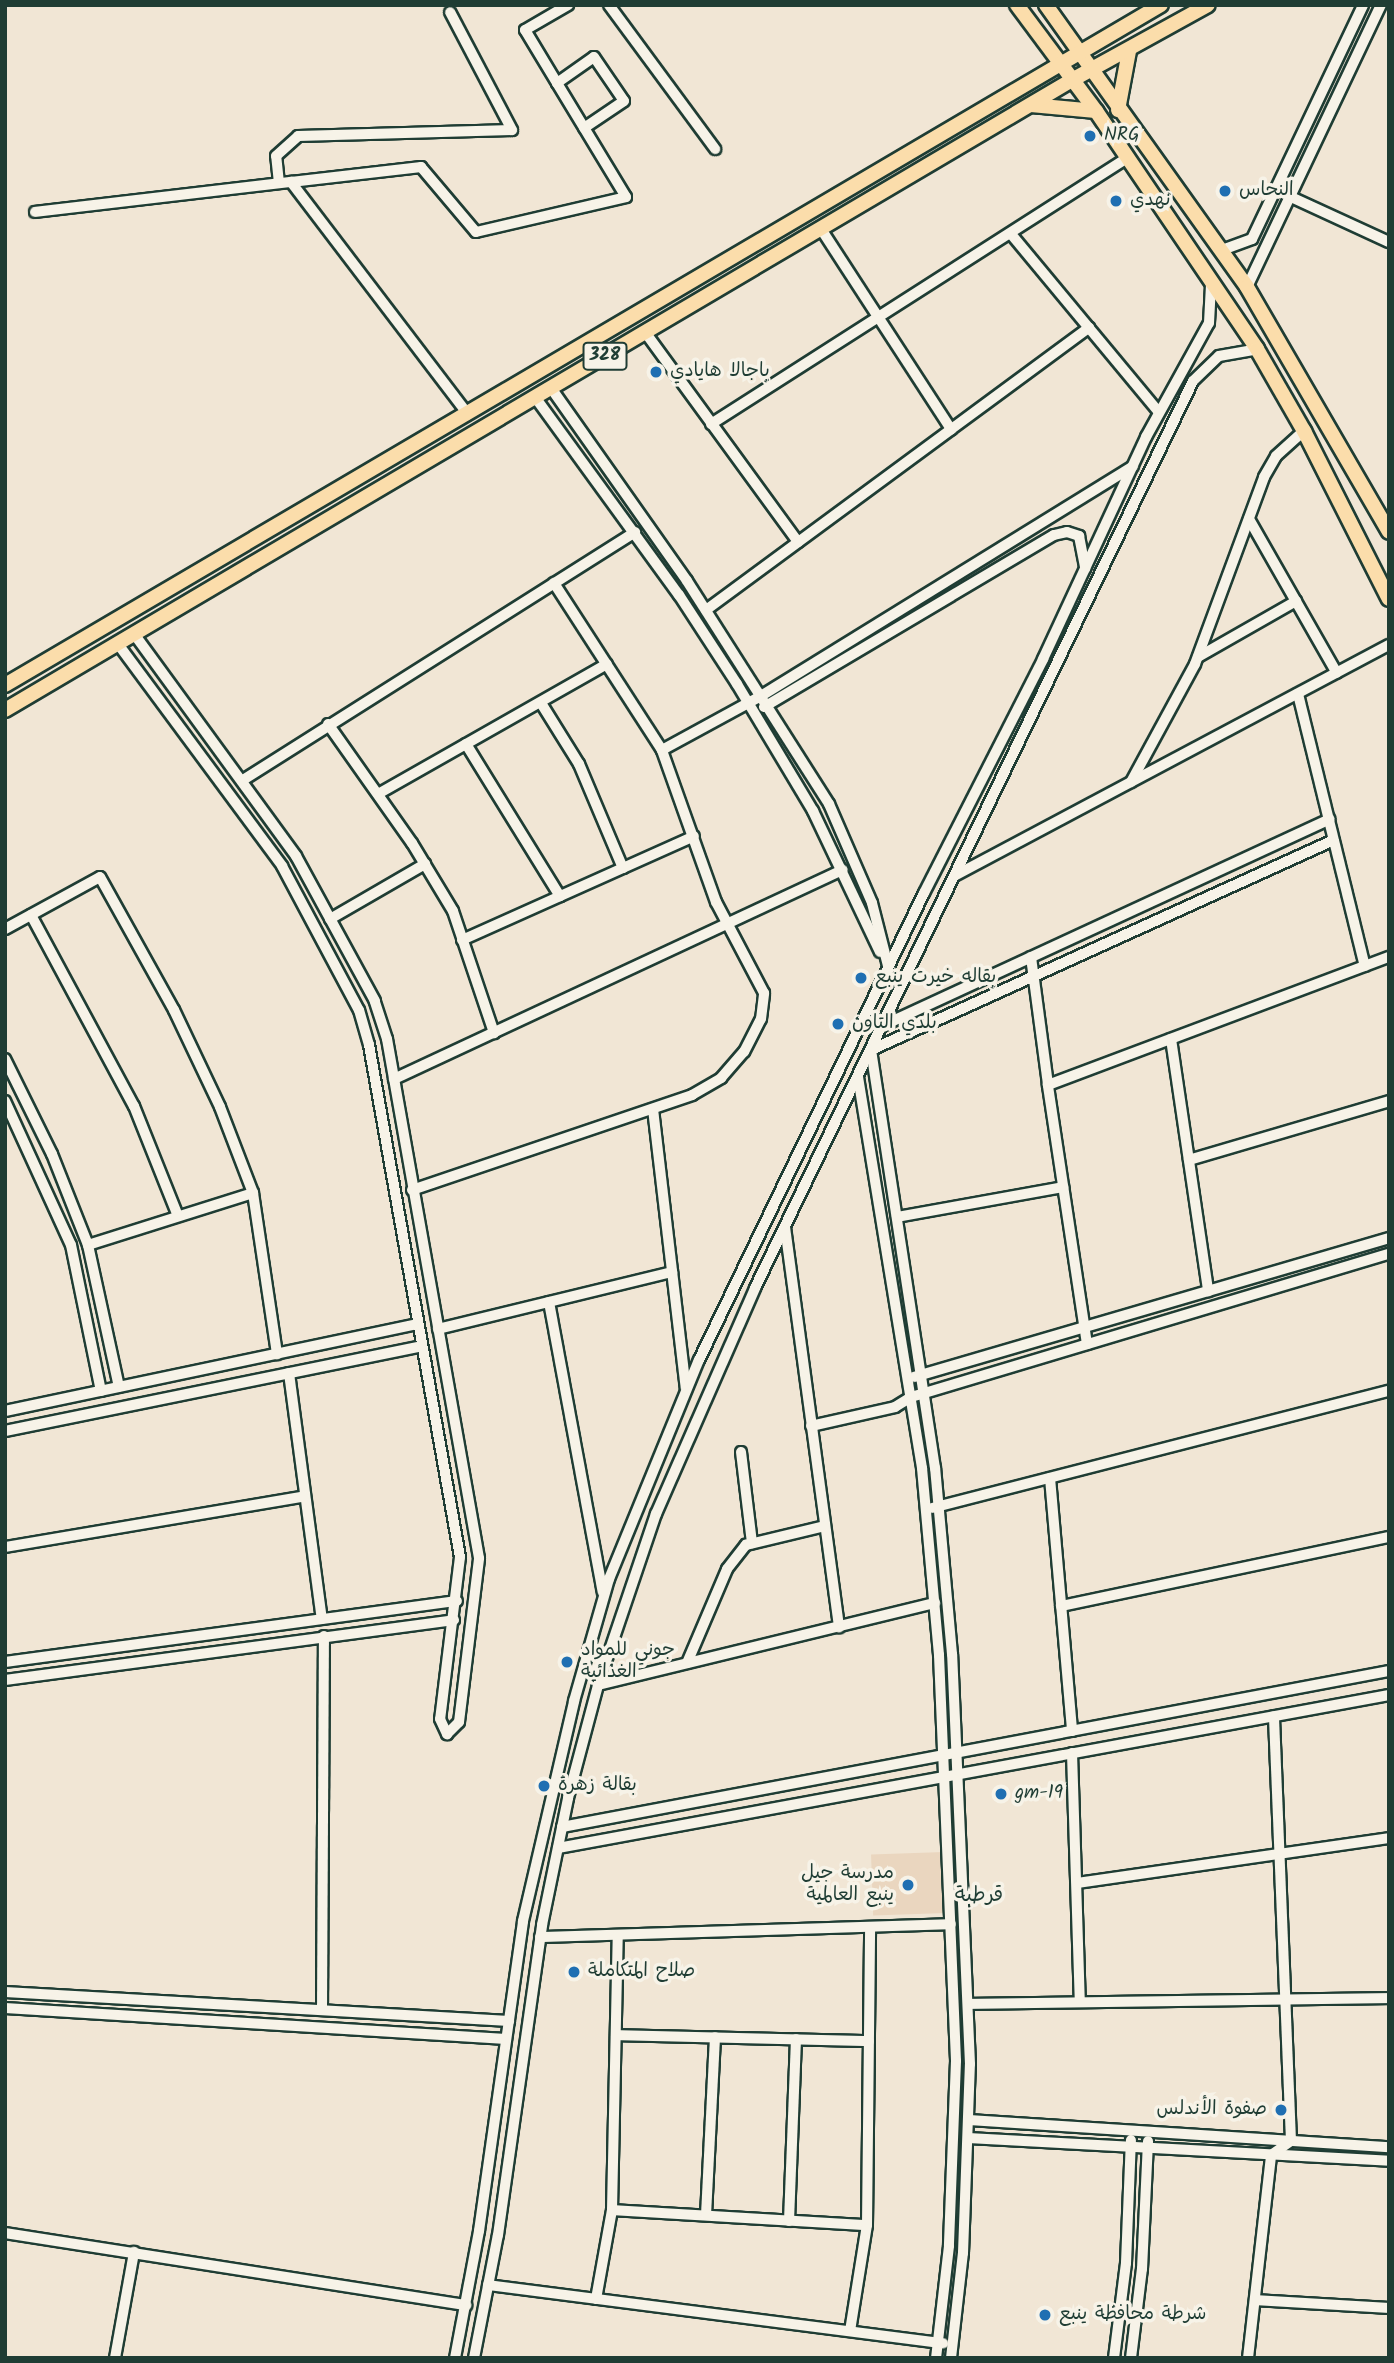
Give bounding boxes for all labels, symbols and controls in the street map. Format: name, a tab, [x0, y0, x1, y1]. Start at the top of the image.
place label: NRG	[1104, 125, 1140, 147]
marker: NRG	[1082, 128, 1098, 144]
place label: النحاس	[1239, 180, 1294, 202]
marker: النحاس	[1217, 183, 1233, 199]
place label: نهدي	[1130, 190, 1171, 212]
marker: نهدي	[1108, 193, 1124, 209]
road number: 328	[582, 342, 628, 370]
place label: باجالا هايادي	[670, 361, 770, 383]
marker: باجالا هايادي	[648, 364, 664, 380]
place label: بقاله خيرت ينبع	[875, 967, 996, 989]
marker: بقاله خيرت ينبع	[853, 970, 869, 986]
place label: بلدي التاون	[852, 1013, 937, 1035]
marker: بلدي التاون	[830, 1016, 846, 1032]
place label: جوني للمواد الغذائية	[581, 1640, 675, 1684]
marker: جوني للمواد الغذائية	[559, 1654, 575, 1670]
place label: بقالة زهرة	[558, 1775, 637, 1797]
marker: بقالة زهرة	[536, 1778, 552, 1794]
place label: gm-19	[1015, 1783, 1063, 1805]
marker: gm-19	[993, 1786, 1009, 1802]
place label: مدرسة جيل ينبع العالمية	[801, 1863, 894, 1907]
marker: مدرسة جيل ينبع العالمية	[900, 1877, 916, 1893]
district label: قرطبة	[955, 1883, 1003, 1909]
place label: صلاح المتكاملة	[588, 1961, 695, 1983]
marker: صلاح المتكاملة	[566, 1964, 582, 1980]
place label: صفوة الأندلس	[1157, 2099, 1267, 2121]
marker: صفوة الأندلس	[1273, 2102, 1289, 2118]
place label: شرطة محافظة ينبع	[1059, 2304, 1206, 2326]
marker: شرطة محافظة ينبع	[1037, 2307, 1053, 2323]

